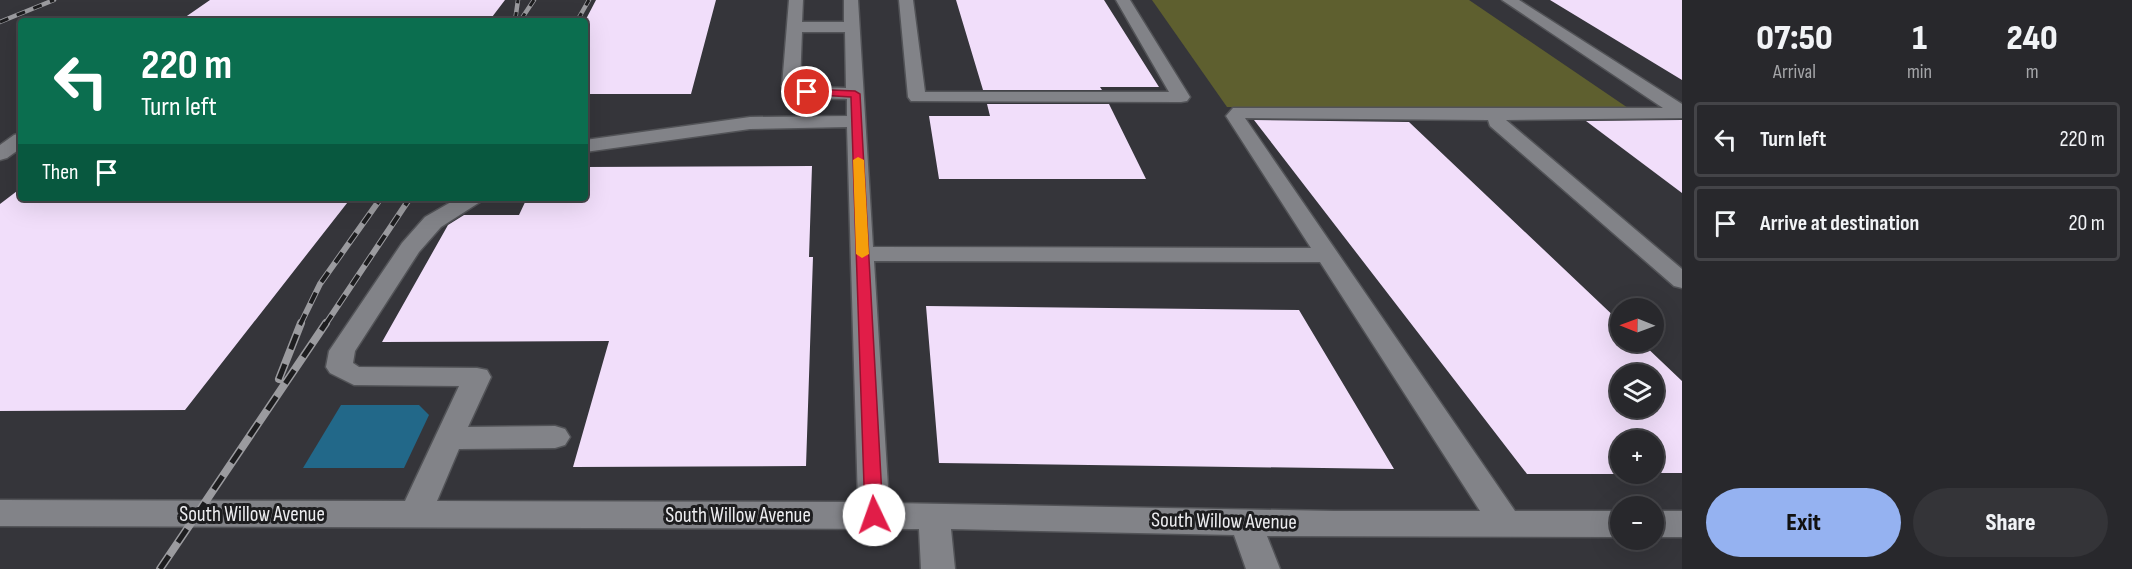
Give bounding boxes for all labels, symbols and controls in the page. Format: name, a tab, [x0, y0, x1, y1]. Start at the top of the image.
text: 07:50	[1756, 17, 1833, 60]
text: 1	[1912, 17, 1927, 60]
text: 240	[2006, 17, 2058, 60]
text: 220 m	[141, 40, 232, 91]
icon: left	[42, 42, 120, 120]
text: Arrival	[1773, 60, 1816, 84]
text: min	[1907, 60, 1932, 84]
text: m	[2026, 60, 2038, 84]
pin	[781, 66, 832, 117]
icon: arrive	[790, 75, 823, 108]
text: Turn left	[141, 91, 217, 123]
icon: left	[1709, 123, 1742, 156]
text: Turn left	[1760, 126, 1826, 153]
text: 220 m	[2059, 126, 2105, 153]
icon: arrive	[90, 156, 123, 189]
text: Then	[42, 159, 78, 186]
icon: arrive	[1709, 207, 1742, 240]
text: Arrive at destination	[1760, 210, 1919, 237]
text: 20 m	[2069, 210, 2105, 237]
north arrow	[1610, 298, 1664, 352]
map controls	[1610, 298, 1664, 550]
button: layers	[1610, 364, 1664, 418]
button: +	[1610, 430, 1664, 484]
position arrow	[842, 483, 906, 547]
button: Exit	[1706, 488, 1901, 557]
button: Share	[1913, 488, 2108, 557]
button: −	[1610, 496, 1664, 550]
street label: South Willow Avenue	[179, 502, 325, 527]
street label: South Willow Avenue	[665, 503, 811, 528]
street label: South Willow Avenue	[1151, 507, 1297, 535]

